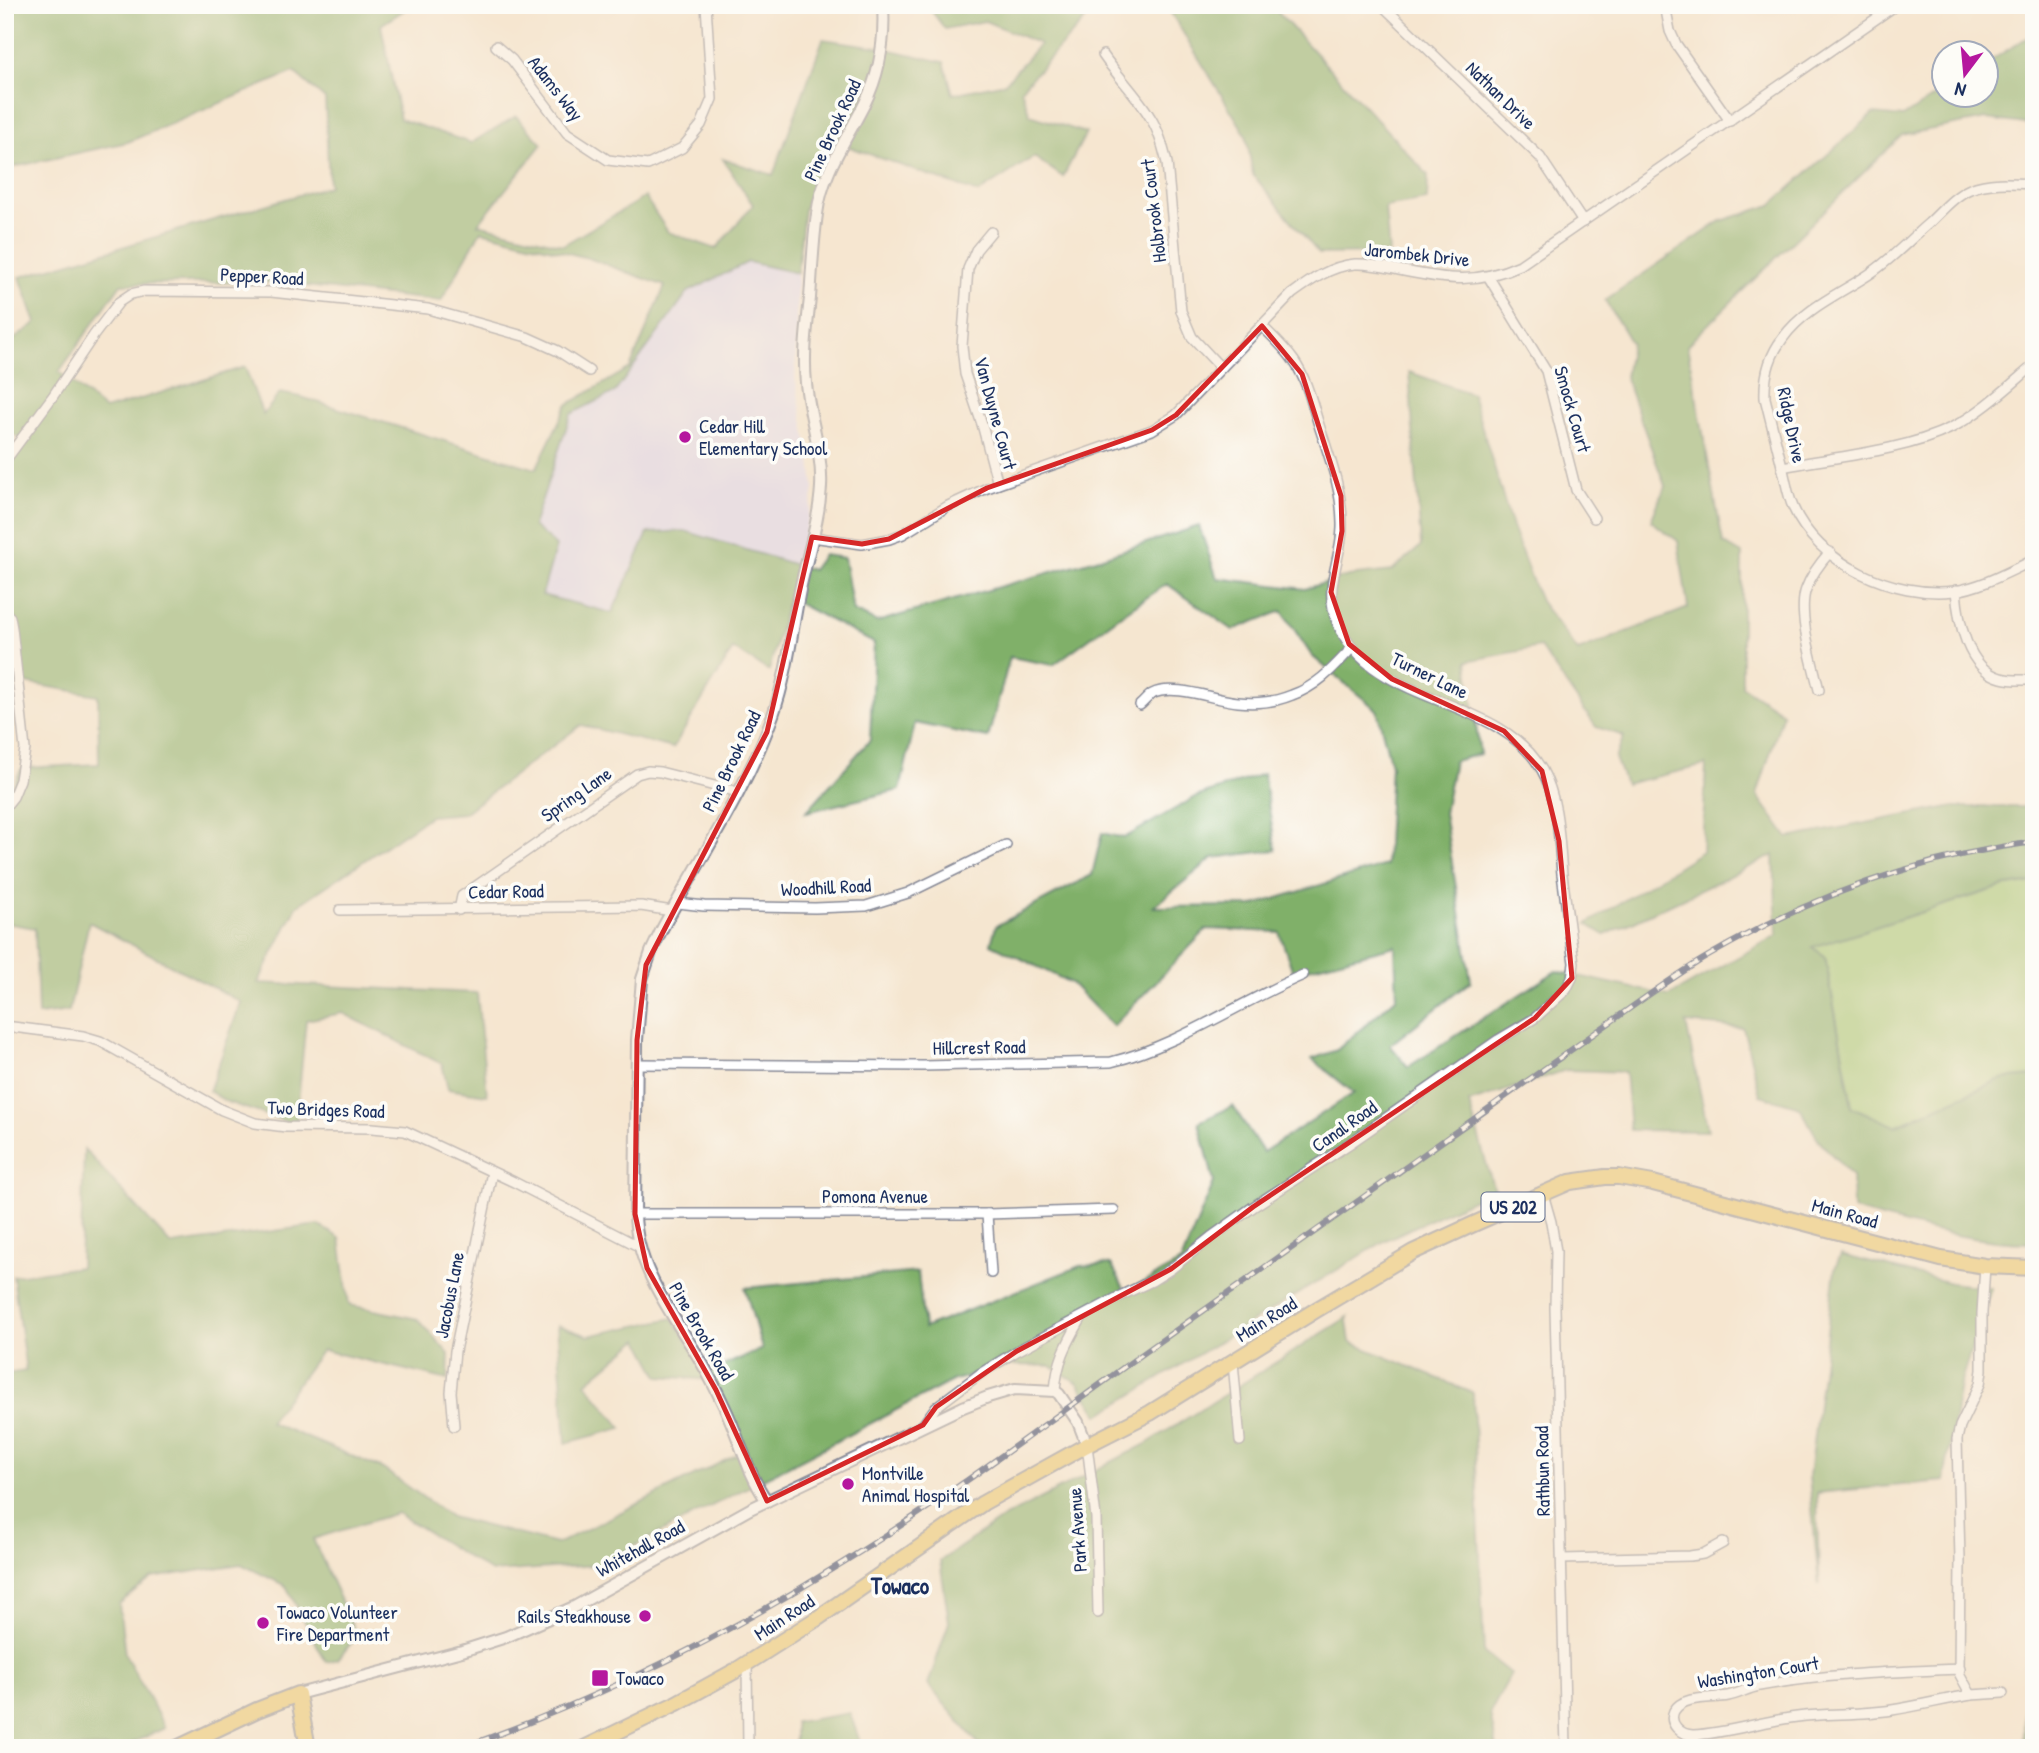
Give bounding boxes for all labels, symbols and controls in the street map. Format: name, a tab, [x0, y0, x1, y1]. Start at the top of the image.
north arrow	[1930, 38, 2000, 108]
street label: Adams Way	[522, 50, 590, 126]
street label: Nathan Drive	[1460, 55, 1542, 135]
street label: Pine Brook Road	[797, 74, 867, 185]
text: N	[1952, 76, 1969, 104]
street label: Holbrook Court	[1134, 157, 1172, 264]
street label: Jarombek Drive	[1363, 236, 1471, 273]
street label: Pepper Road	[220, 261, 305, 291]
street label: Van Duyne Court	[968, 354, 1024, 473]
street label: Smock Court	[1548, 363, 1598, 456]
street label: Ridge Drive	[1771, 385, 1813, 466]
place label: Cedar Hill Elementary School	[699, 413, 828, 461]
marker: Cedar Hill Elementary School	[677, 429, 693, 445]
street label: Turner Lane	[1387, 645, 1473, 705]
street label: Pine Brook Road	[695, 706, 767, 816]
street label: Spring Lane	[536, 760, 617, 828]
street label: Woodhill Road	[780, 872, 872, 902]
street label: Cedar Road	[468, 877, 545, 905]
street label: Hillcrest Road	[932, 1033, 1026, 1061]
street label: Two Bridges Road	[267, 1094, 386, 1124]
street label: Canal Road	[1306, 1094, 1382, 1158]
street label: Pomona Avenue	[822, 1183, 928, 1209]
road number: US 202	[1482, 1192, 1544, 1222]
street label: Main Road	[1809, 1192, 1881, 1234]
street label: Jacobus Lane	[428, 1249, 470, 1340]
street label: Pine Brook Road	[663, 1277, 741, 1385]
street label: Main Road	[1231, 1290, 1302, 1348]
street label: Rathbun Road	[1528, 1425, 1556, 1516]
place label: Montville Animal Hospital	[862, 1460, 970, 1508]
marker: Montville Animal Hospital	[840, 1476, 856, 1492]
street label: Park Avenue	[1061, 1487, 1093, 1573]
street label: Whitehall Road	[591, 1513, 689, 1583]
district label: Towaco	[870, 1570, 930, 1601]
street label: Main Road	[749, 1588, 820, 1646]
place label: Towaco Volunteer Fire Department	[276, 1599, 398, 1647]
place label: Rails Steakhouse	[518, 1603, 631, 1629]
marker: Rails Steakhouse	[637, 1608, 653, 1624]
marker: Towaco Volunteer Fire Department	[255, 1615, 271, 1631]
street label: Washington Court	[1696, 1650, 1821, 1694]
place label: Towaco	[616, 1665, 664, 1691]
marker: Towaco	[590, 1668, 610, 1688]

